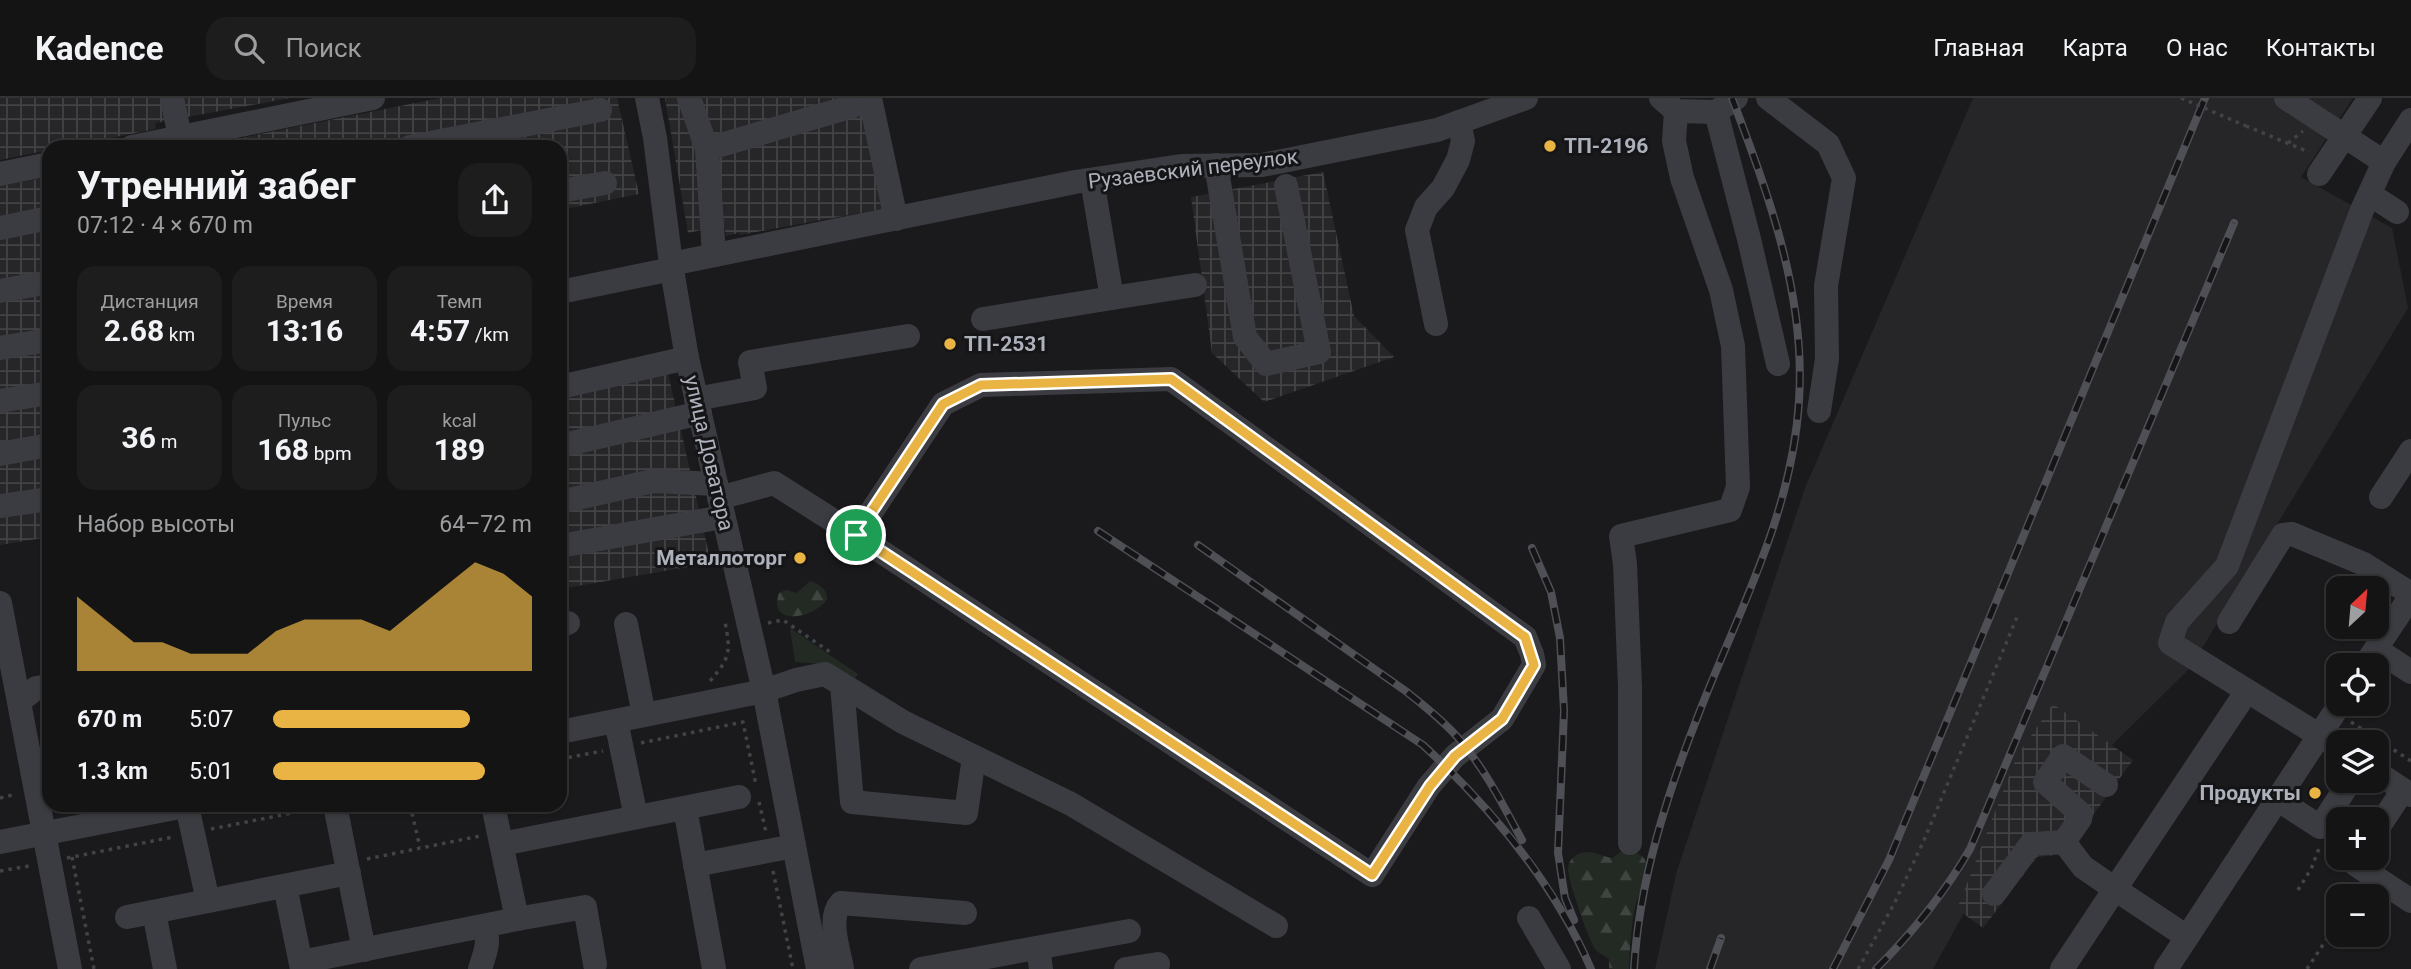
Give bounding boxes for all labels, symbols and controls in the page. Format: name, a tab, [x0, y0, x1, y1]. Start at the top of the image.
search box	[206, 17, 696, 80]
text: Kadence	[35, 29, 164, 68]
icon: search	[230, 29, 268, 67]
text: Поиск	[286, 33, 362, 63]
text: Главная	[1933, 34, 2024, 62]
text: Карта	[2062, 34, 2128, 62]
text: О нас	[2166, 34, 2228, 62]
text: Контакты	[2266, 34, 2376, 62]
place label: ТП-2196	[1564, 134, 1648, 158]
marker: ТП-2196	[1542, 138, 1558, 154]
street label: Рузаевский переулок	[1087, 144, 1300, 194]
button: share	[458, 163, 532, 237]
text: Утренний забег	[77, 164, 356, 208]
text: 07:12 · 4 × 670 m	[77, 212, 253, 239]
text: Дистанция	[100, 290, 199, 313]
text: Время	[276, 290, 333, 313]
text: Темп	[437, 290, 482, 313]
text: 2.68	[104, 313, 164, 348]
text: 13:16	[266, 313, 343, 348]
text: 4:57	[410, 313, 470, 348]
text: km	[164, 323, 195, 346]
text: /km	[470, 323, 509, 346]
place label: ТП-2531	[964, 332, 1048, 356]
marker: ТП-2531	[942, 336, 958, 352]
street label: улица Доватора	[679, 373, 739, 533]
text: Пульс	[278, 409, 331, 432]
text: kcal	[442, 409, 477, 432]
text: 36	[122, 420, 156, 455]
text: m	[156, 430, 177, 453]
text: 168	[257, 432, 309, 467]
text: 189	[434, 432, 485, 467]
text: bpm	[309, 442, 352, 465]
pin	[826, 505, 886, 565]
text: Набор высоты	[77, 511, 235, 538]
text: 64–72 m	[439, 511, 532, 538]
icon: arrive	[837, 516, 875, 554]
place label: Металлоторг	[656, 546, 786, 570]
marker: Металлоторг	[792, 550, 808, 566]
north arrow	[2326, 576, 2389, 639]
map controls	[2326, 576, 2389, 947]
button: locate	[2326, 653, 2389, 716]
text: 670 m	[77, 706, 142, 733]
text: 5:07	[189, 706, 233, 733]
button: layers	[2326, 730, 2389, 793]
text: 1.3 km	[77, 758, 148, 785]
text: 5:01	[189, 758, 233, 785]
place label: Продукты	[2199, 781, 2301, 805]
marker: Продукты	[2307, 785, 2323, 801]
button: +	[2326, 807, 2389, 870]
button: −	[2326, 884, 2389, 947]

